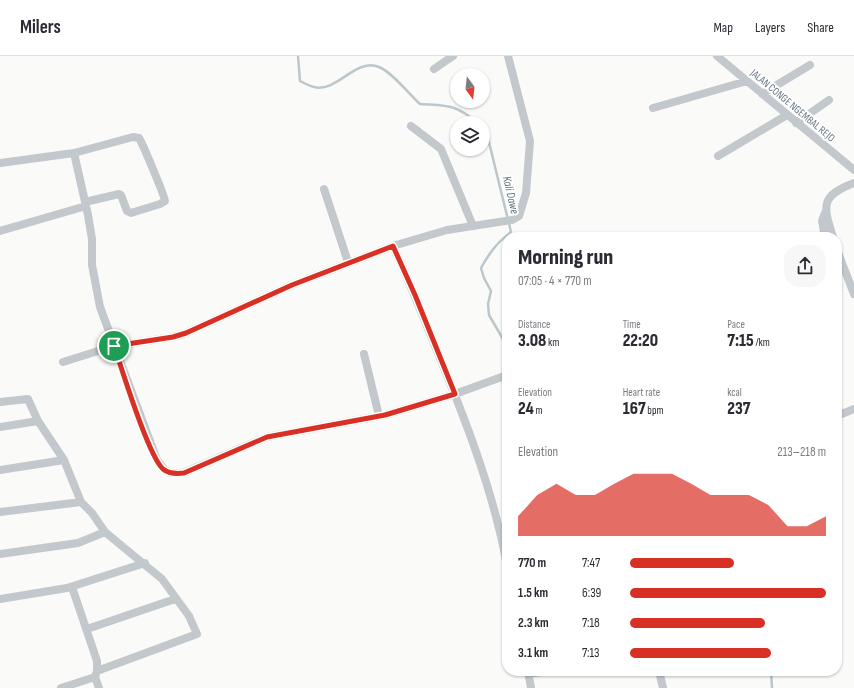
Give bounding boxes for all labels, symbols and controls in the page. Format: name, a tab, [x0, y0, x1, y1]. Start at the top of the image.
text: Milers	[20, 16, 61, 39]
text: Map	[713, 19, 733, 36]
text: Layers	[755, 19, 785, 36]
text: Share	[807, 19, 834, 36]
street label: JALAN CONGE NGEMBAL REJO	[747, 66, 838, 144]
north arrow	[450, 68, 490, 108]
map controls	[450, 68, 490, 156]
button: layers	[450, 116, 490, 156]
water label: Kali Dawe	[499, 175, 522, 216]
text: Morning run	[518, 244, 613, 271]
button: share	[784, 245, 826, 287]
text: 07:05 · 4 × 770 m	[518, 273, 592, 289]
text: Distance	[518, 318, 550, 331]
text: Time	[623, 318, 641, 331]
text: Pace	[727, 318, 745, 331]
pin	[97, 329, 131, 363]
text: 3.08	[518, 331, 546, 351]
text: 22:20	[623, 331, 658, 351]
text: 7:15	[727, 331, 754, 351]
icon: arrive	[103, 335, 125, 357]
text: km	[546, 336, 559, 349]
text: /km	[754, 336, 770, 349]
text: Elevation	[518, 386, 552, 399]
text: Heart rate	[623, 386, 660, 399]
text: kcal	[727, 386, 742, 399]
text: 24	[518, 399, 534, 419]
text: 167	[623, 399, 646, 419]
text: 237	[727, 399, 751, 419]
text: m	[534, 404, 543, 417]
text: bpm	[646, 404, 664, 417]
text: Elevation	[518, 444, 558, 460]
text: 213–218 m	[777, 444, 826, 460]
text: 770 m	[518, 555, 546, 571]
text: 7:47	[582, 555, 600, 571]
text: 1.5 km	[518, 585, 548, 601]
text: 6:39	[582, 585, 601, 601]
text: 2.3 km	[518, 615, 549, 631]
text: 7:18	[582, 615, 600, 631]
text: 3.1 km	[518, 645, 548, 661]
text: 7:13	[582, 645, 600, 661]

